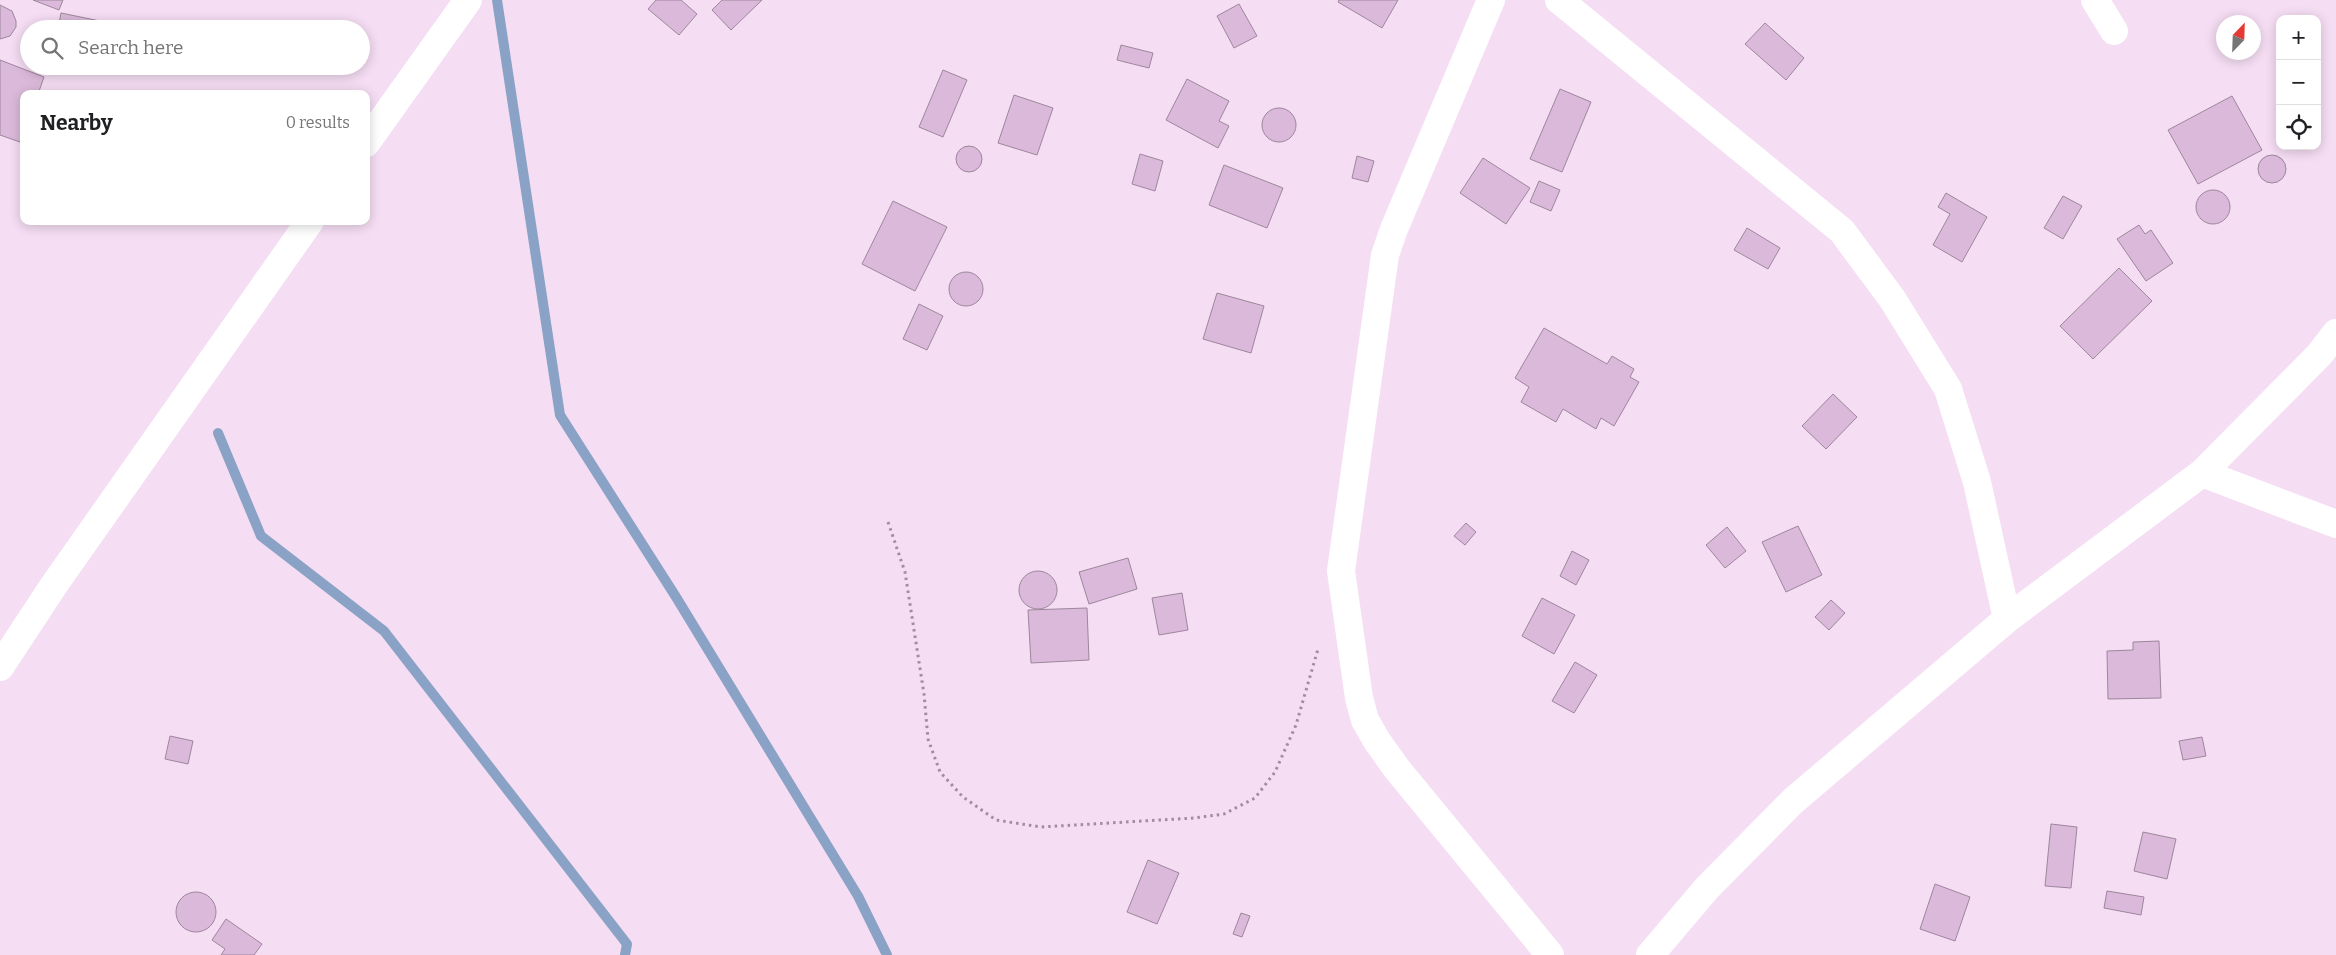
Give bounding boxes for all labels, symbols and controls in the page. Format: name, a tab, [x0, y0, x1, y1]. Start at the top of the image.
north arrow	[2216, 15, 2261, 60]
map controls	[2276, 15, 2321, 150]
button: +	[2276, 15, 2321, 60]
search box	[20, 20, 370, 75]
icon: search	[38, 34, 66, 62]
text: Search here	[78, 36, 183, 59]
button: −	[2276, 60, 2321, 105]
button: locate	[2276, 105, 2321, 150]
text: Nearby	[40, 110, 113, 136]
text: 0 results	[286, 113, 350, 132]

